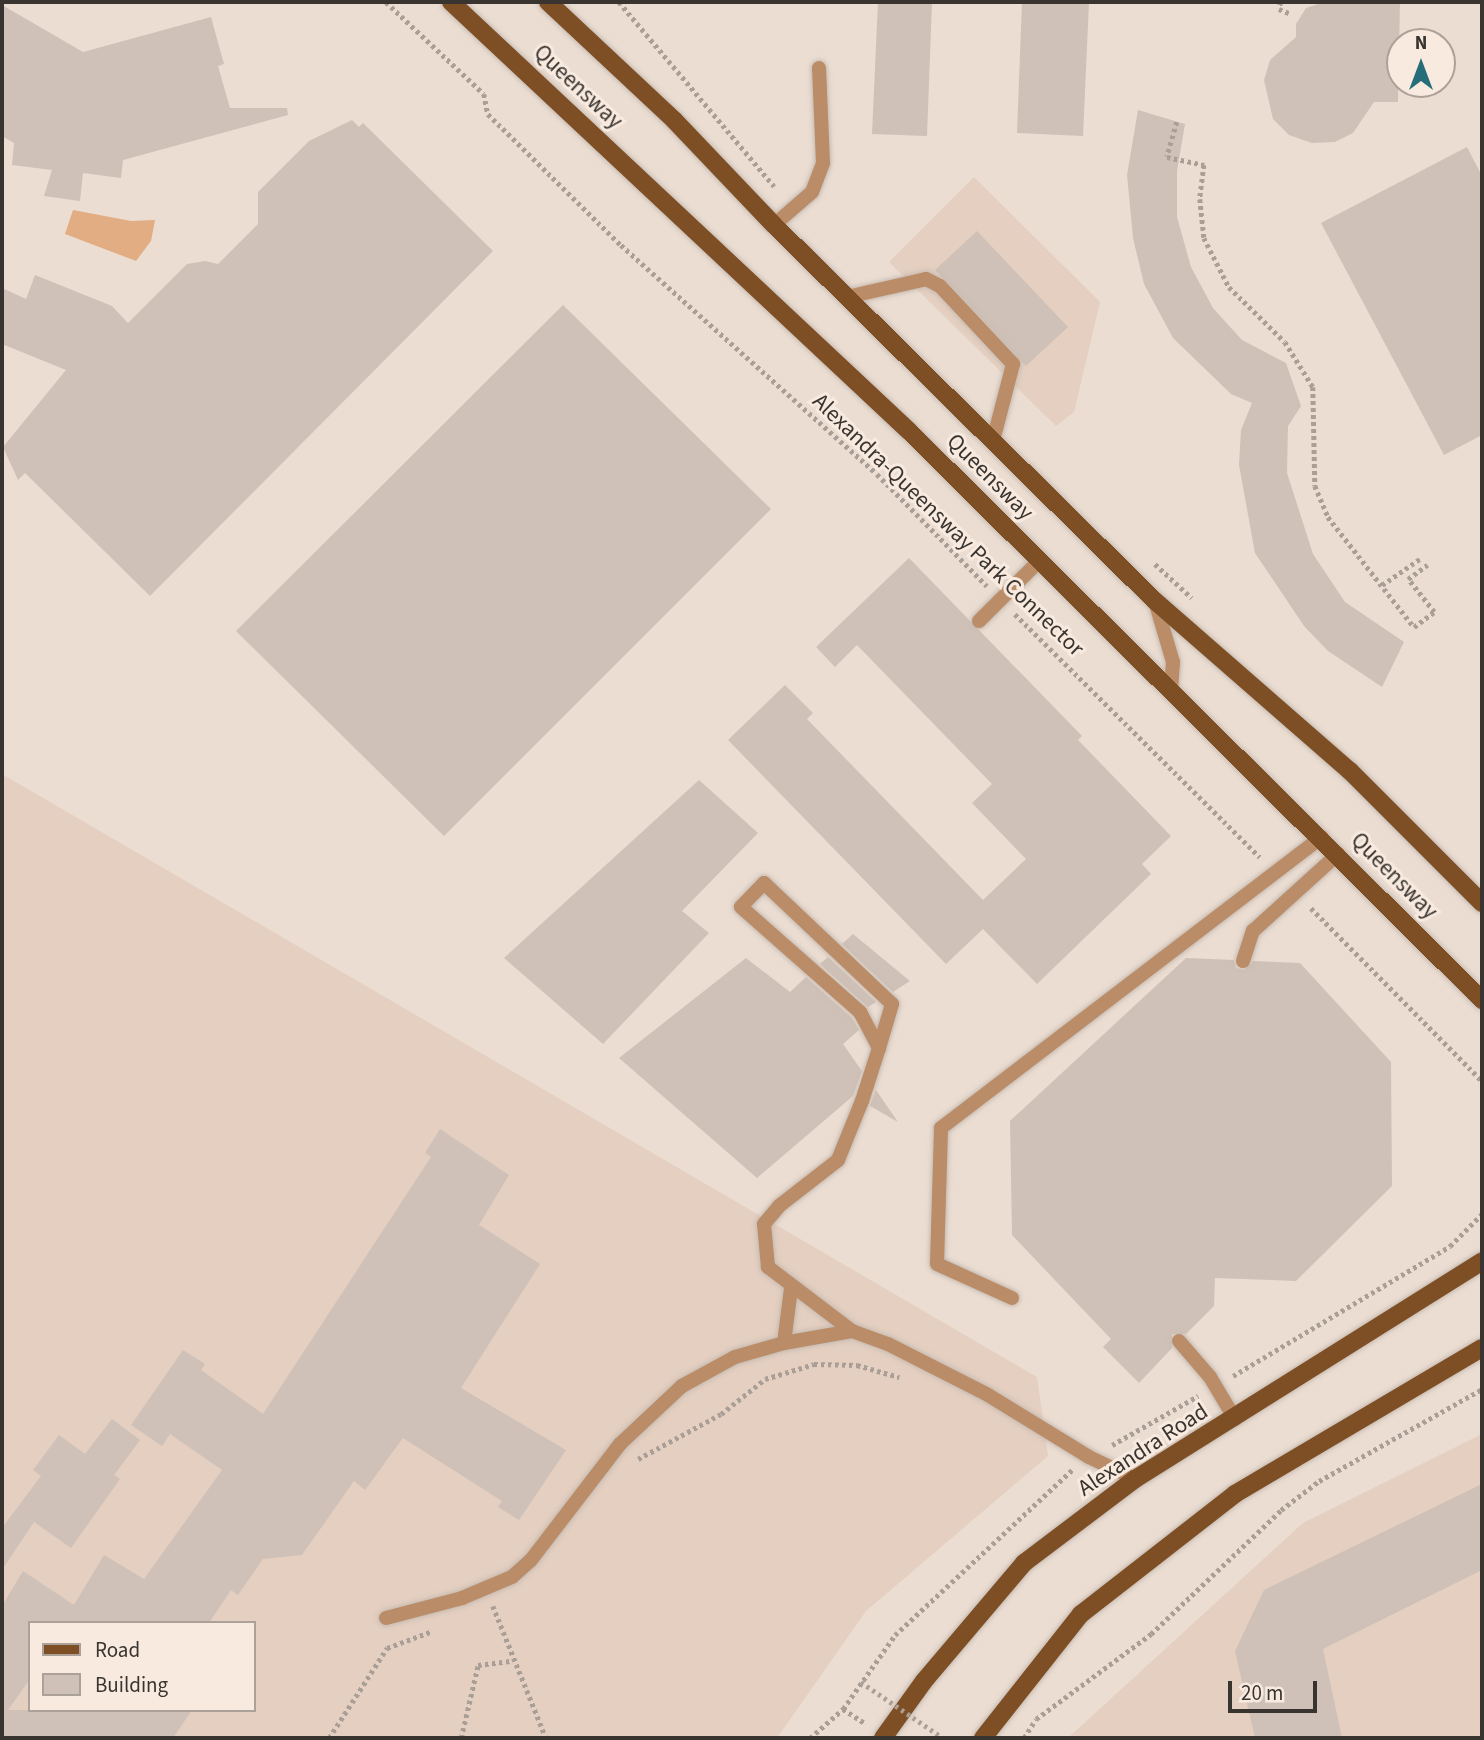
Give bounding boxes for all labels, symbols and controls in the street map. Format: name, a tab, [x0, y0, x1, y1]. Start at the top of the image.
north arrow	[1386, 28, 1456, 98]
text: N	[1415, 30, 1427, 57]
street label: Queensway	[528, 39, 628, 135]
street label: Alexandra-Queensway Park Connector	[807, 388, 1089, 662]
street label: Queensway	[941, 428, 1039, 526]
street label: Queensway	[1345, 827, 1443, 925]
street label: Alexandra Road	[1073, 1398, 1213, 1502]
legend	[28, 1621, 256, 1712]
text: Road	[95, 1635, 140, 1665]
scale bar	[1232, 1666, 1321, 1710]
text: Building	[95, 1670, 168, 1700]
text: 20 m	[1241, 1678, 1283, 1708]

